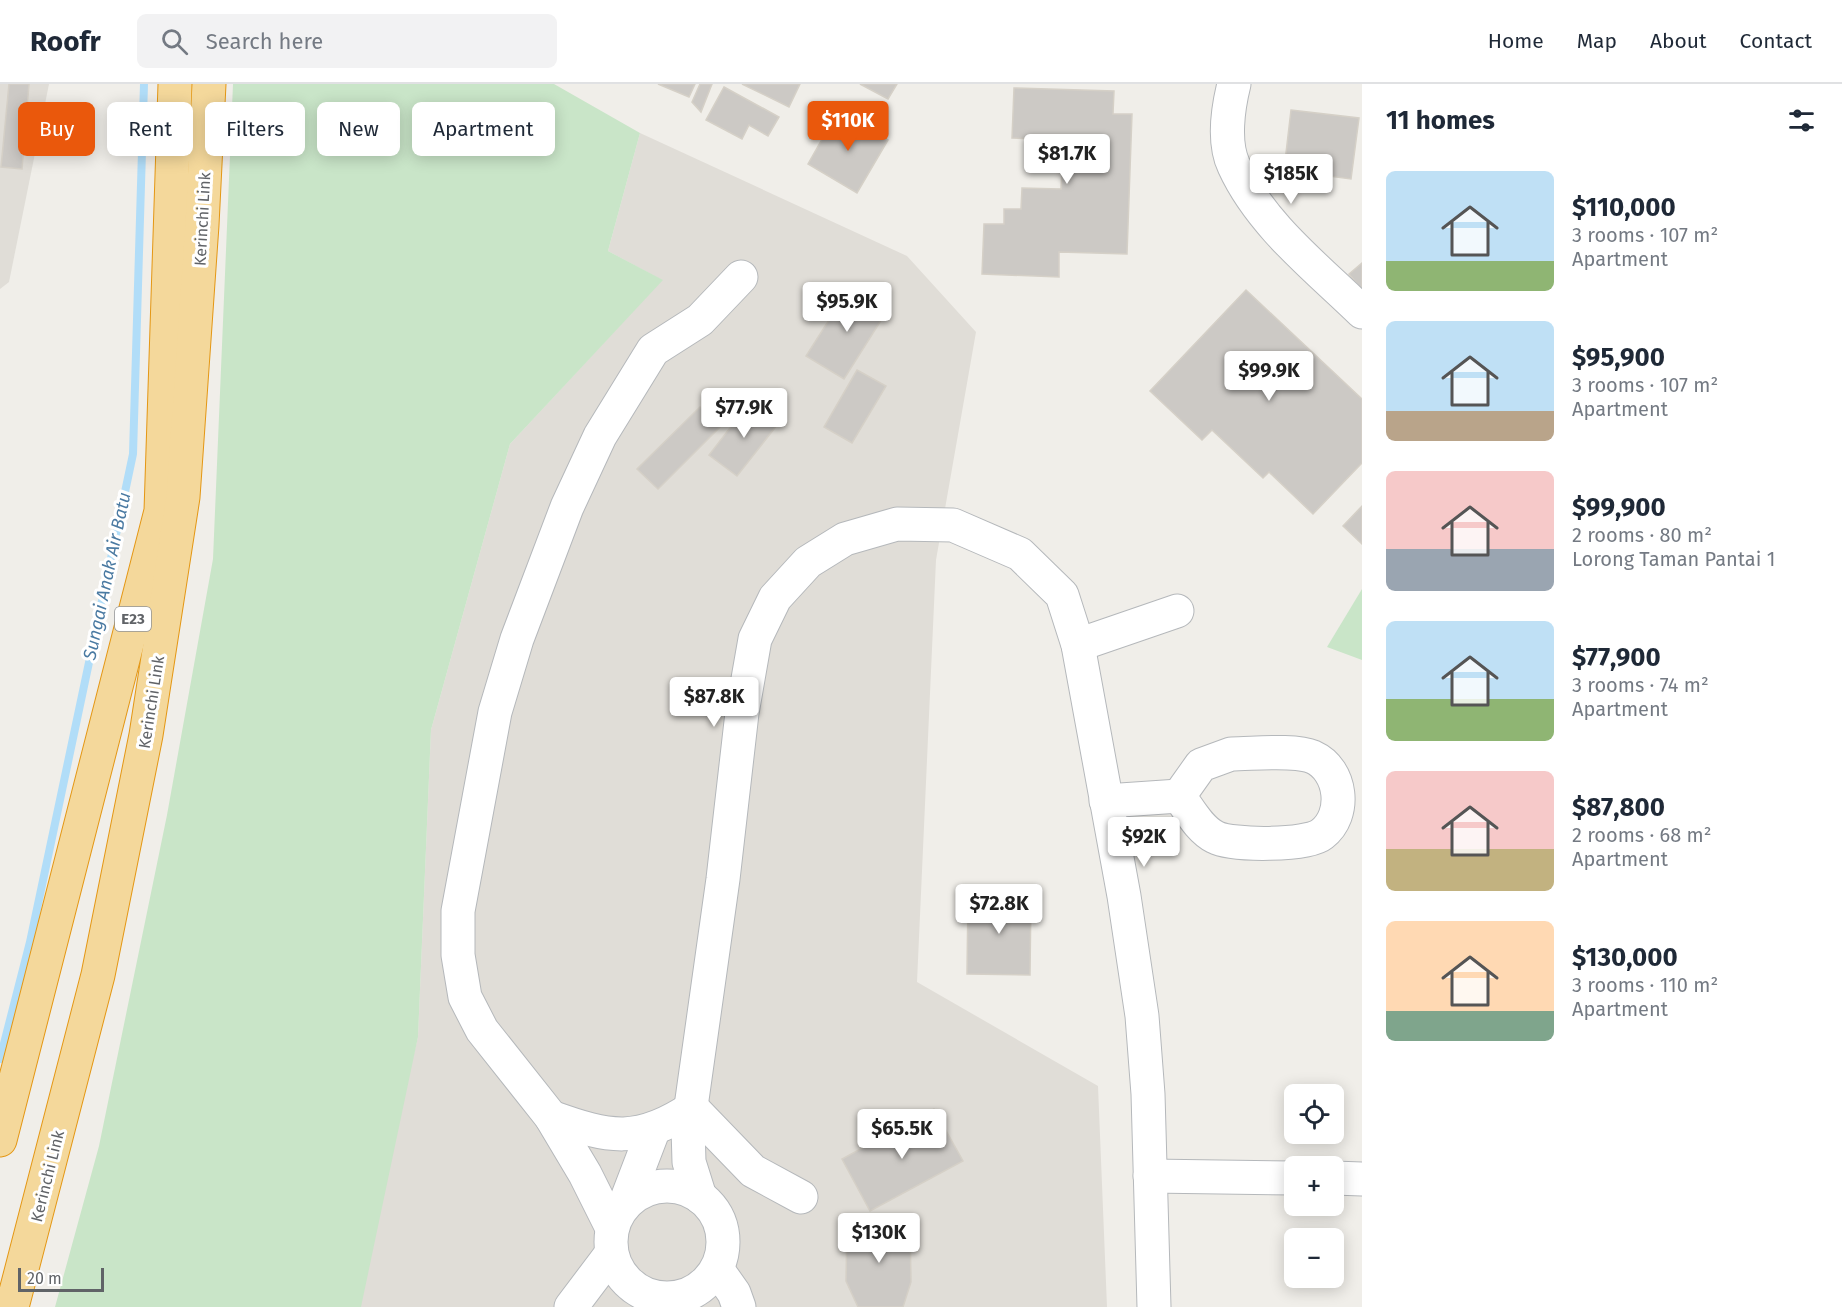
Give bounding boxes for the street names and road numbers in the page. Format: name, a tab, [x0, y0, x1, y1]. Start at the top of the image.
street label: Kerinchi Link	[191, 171, 214, 266]
road number: E23	[115, 607, 151, 631]
street label: Kerinchi Link	[135, 653, 168, 750]
street label: Kerinchi Link	[27, 1128, 68, 1224]

